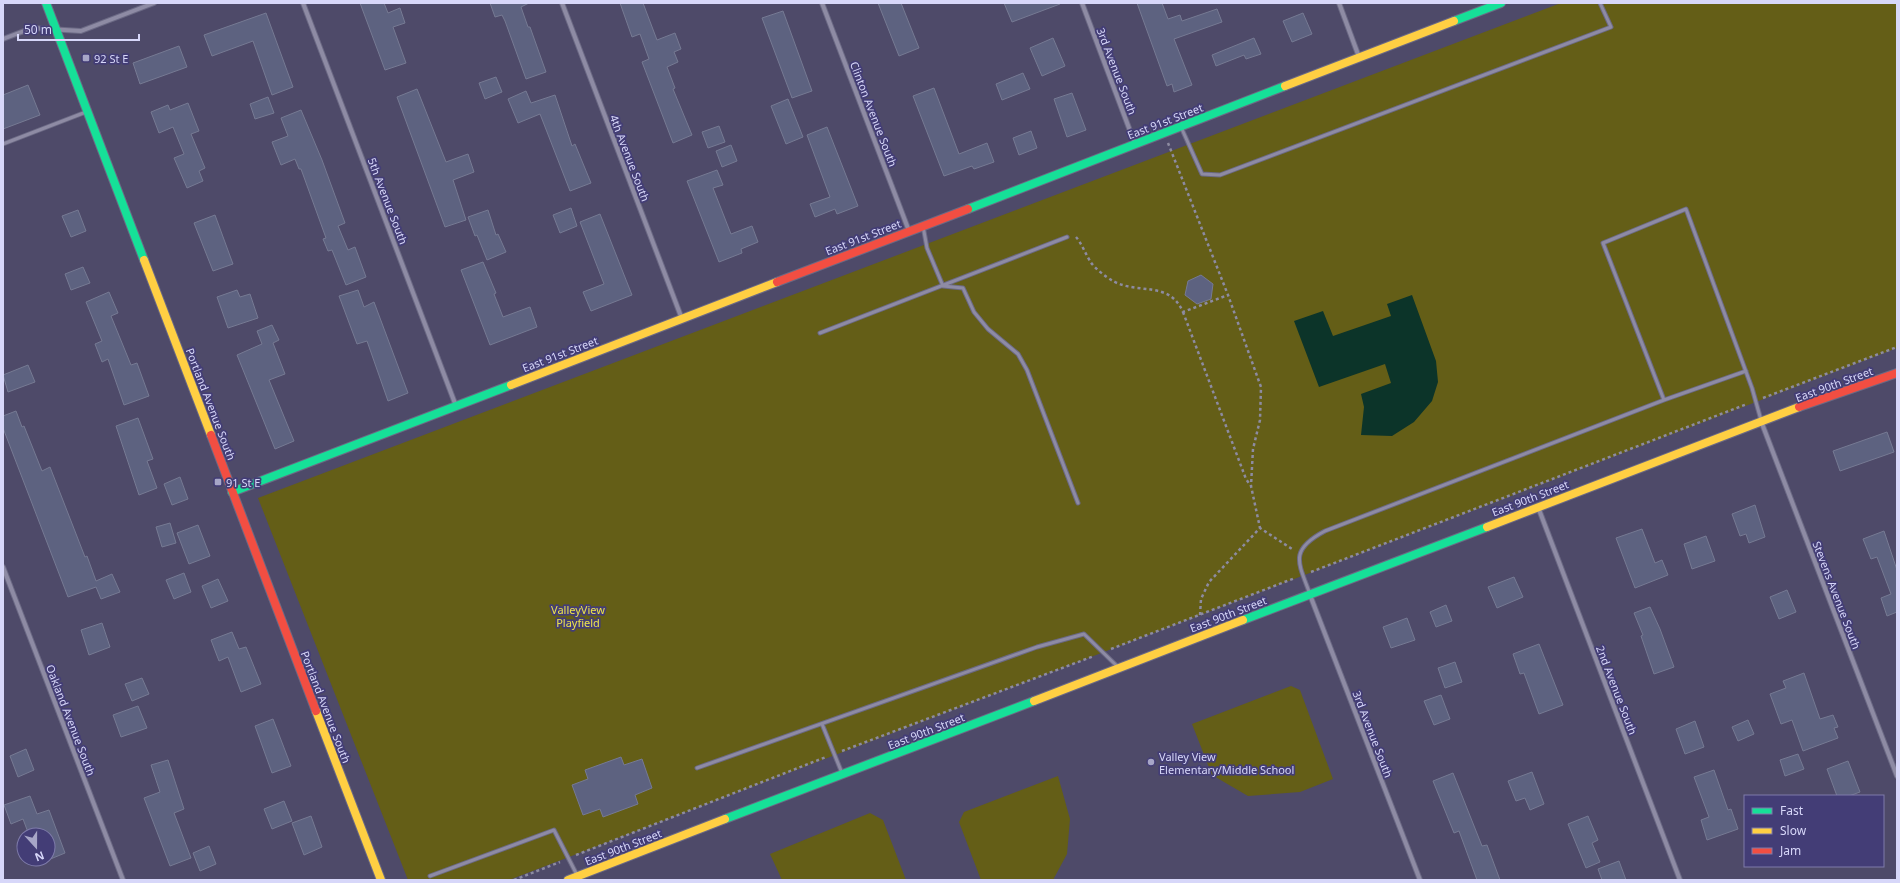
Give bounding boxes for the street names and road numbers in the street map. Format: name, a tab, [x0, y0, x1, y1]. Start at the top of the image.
street label: 3rd Avenue South	[1094, 25, 1140, 117]
street label: Clinton Avenue South	[847, 59, 901, 169]
street label: East 91st Street	[1125, 100, 1205, 142]
street label: 4th Avenue South	[607, 113, 653, 203]
street label: 5th Avenue South	[365, 156, 411, 246]
street label: East 91st Street	[823, 216, 903, 258]
street label: East 91st Street	[520, 333, 600, 375]
street label: Portland Avenue South	[183, 346, 239, 462]
street label: East 90th Street	[1793, 363, 1875, 405]
street label: East 90th Street	[1489, 476, 1571, 520]
street label: Stevens Avenue South	[1809, 539, 1865, 651]
street label: East 90th Street	[1187, 592, 1269, 636]
street label: 2nd Avenue South	[1593, 643, 1641, 737]
street label: Portland Avenue South	[298, 649, 354, 765]
street label: Oakland Avenue South	[43, 662, 99, 778]
street label: 3rd Avenue South	[1350, 688, 1396, 780]
street label: East 90th Street	[885, 709, 967, 753]
street label: East 90th Street	[582, 825, 664, 869]

